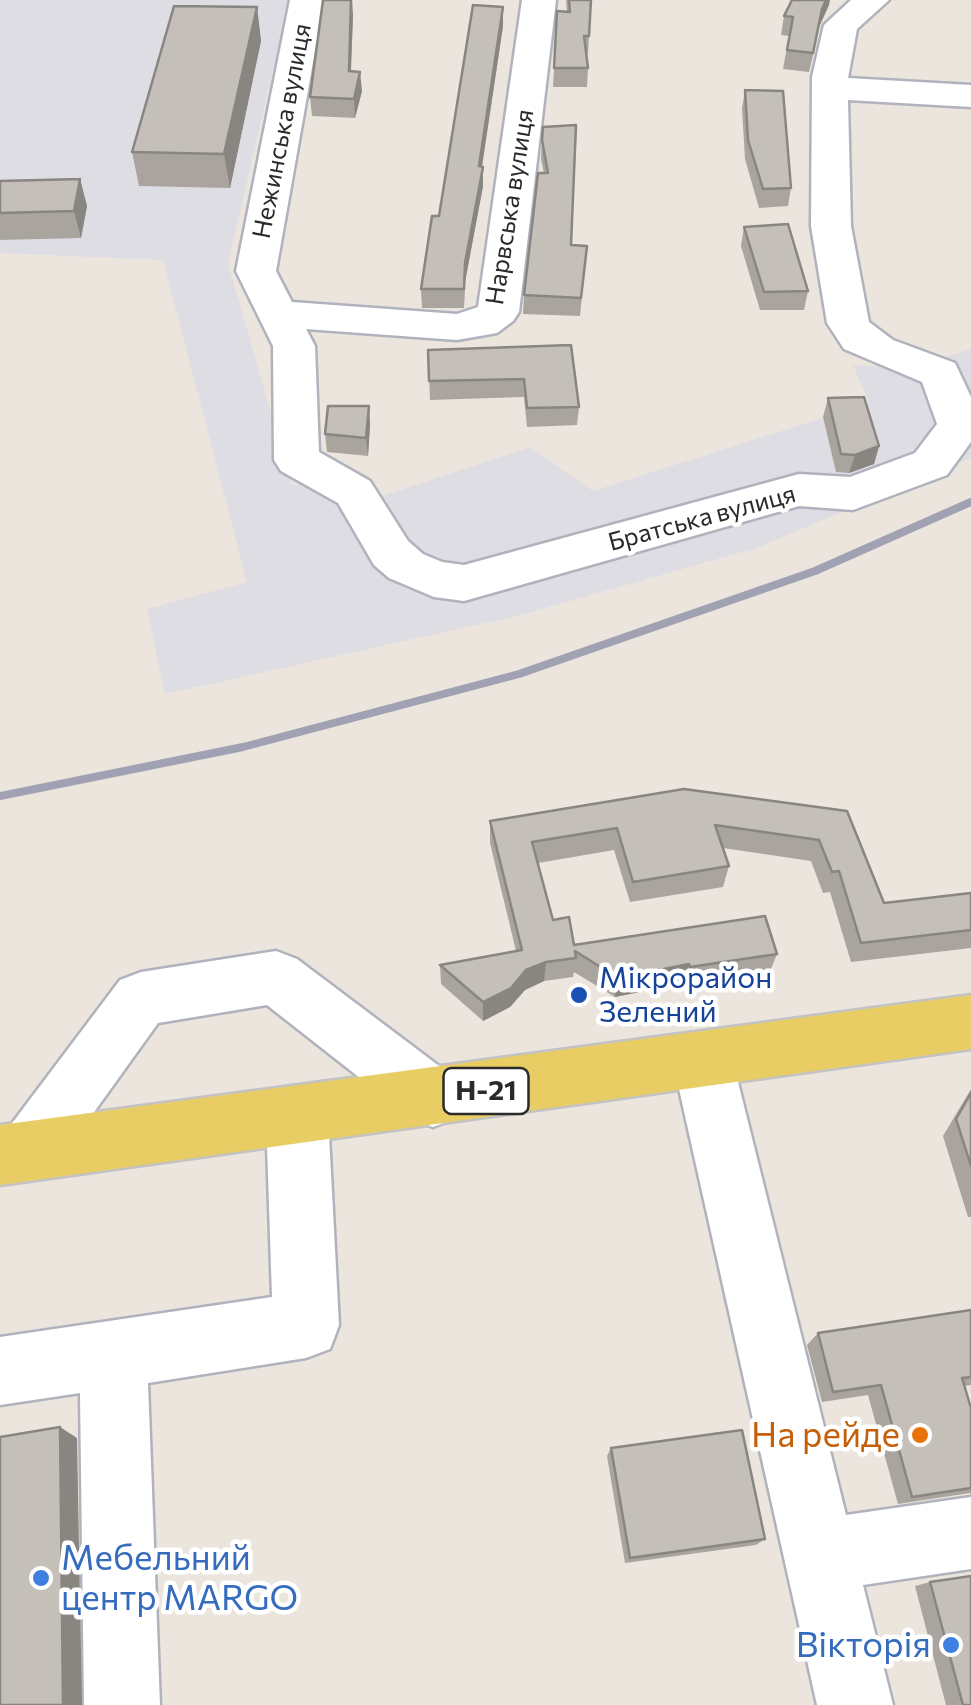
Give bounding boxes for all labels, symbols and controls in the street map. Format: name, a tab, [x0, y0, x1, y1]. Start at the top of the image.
street label: Нежинська вулиця	[246, 21, 318, 241]
street label: Нарвська вулиця	[480, 107, 540, 307]
street label: Братська вулиця	[605, 479, 799, 557]
place label: Мікрорайон Зелений	[599, 960, 772, 1030]
marker: Мікрорайон Зелений	[568, 984, 590, 1006]
road number: Н-21	[444, 1068, 528, 1114]
place label: На рейде	[751, 1414, 900, 1456]
marker: На рейде	[909, 1424, 931, 1446]
place label: Мебельний центр MARGO	[61, 1537, 298, 1619]
marker: Мебельний центр MARGO	[30, 1567, 52, 1589]
place label: Вікторія	[796, 1624, 931, 1666]
marker: Вікторія	[940, 1634, 962, 1656]

